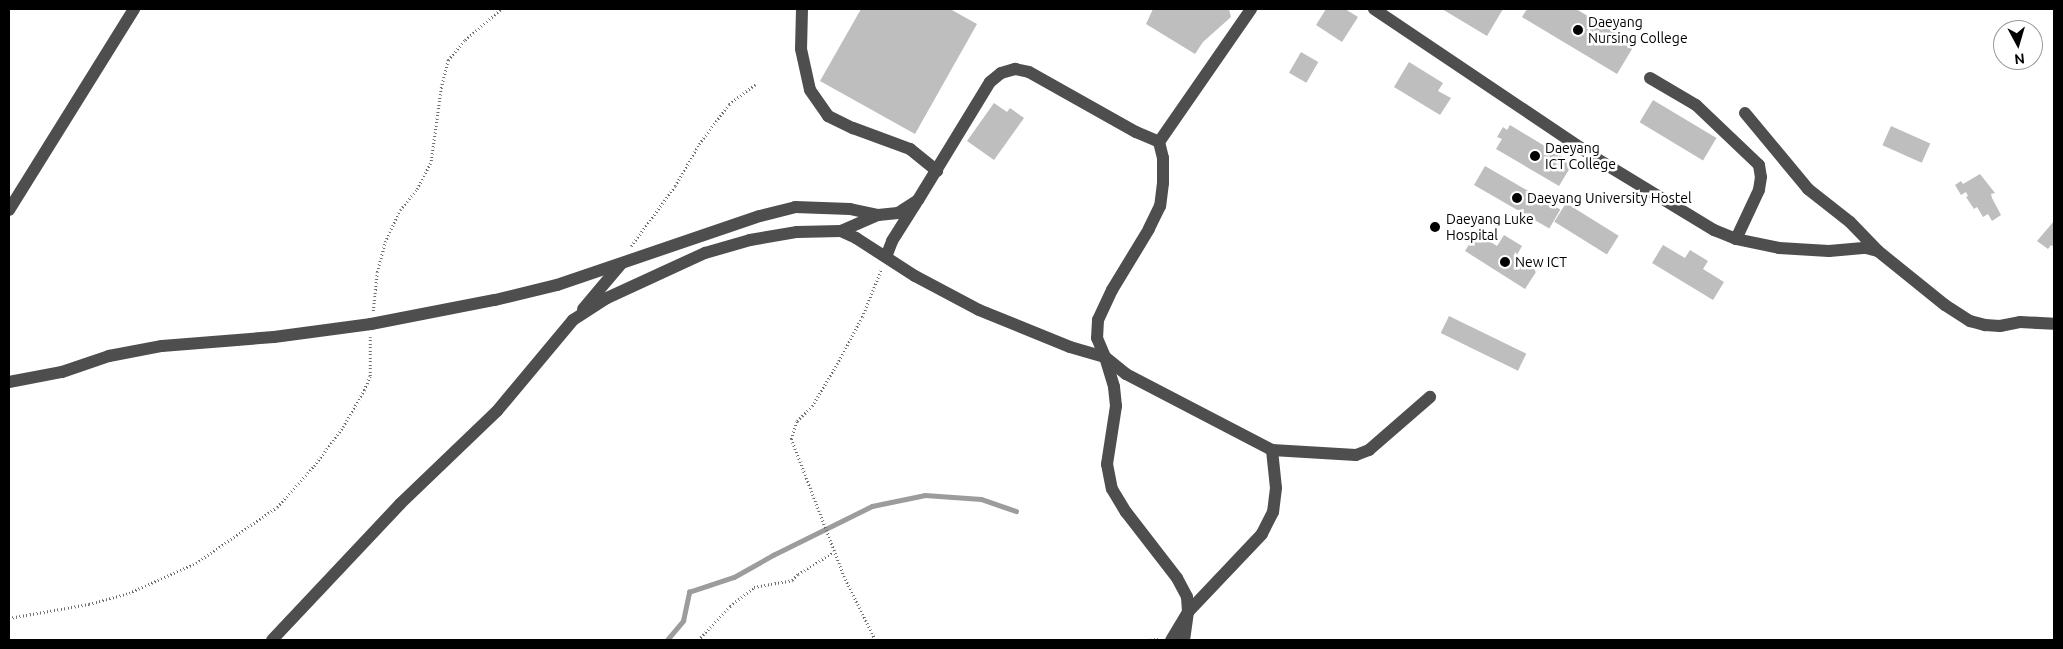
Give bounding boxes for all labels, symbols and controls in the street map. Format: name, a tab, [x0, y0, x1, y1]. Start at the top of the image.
place label: Daeyang Nursing College	[1588, 14, 1688, 46]
north arrow	[1993, 20, 2043, 70]
marker: Daeyang Nursing College	[1572, 24, 1584, 36]
text: N	[2013, 50, 2026, 67]
place label: Daeyang ICT College	[1545, 140, 1616, 172]
marker: Daeyang ICT College	[1529, 150, 1541, 162]
place label: Daeyang University Hostel	[1527, 190, 1692, 206]
marker: Daeyang University Hostel	[1511, 192, 1523, 204]
place label: Daeyang Luke Hospital	[1446, 211, 1534, 243]
marker: Daeyang Luke Hospital	[1428, 220, 1442, 234]
place label: New ICT	[1515, 254, 1567, 270]
marker: New ICT	[1499, 256, 1511, 268]

